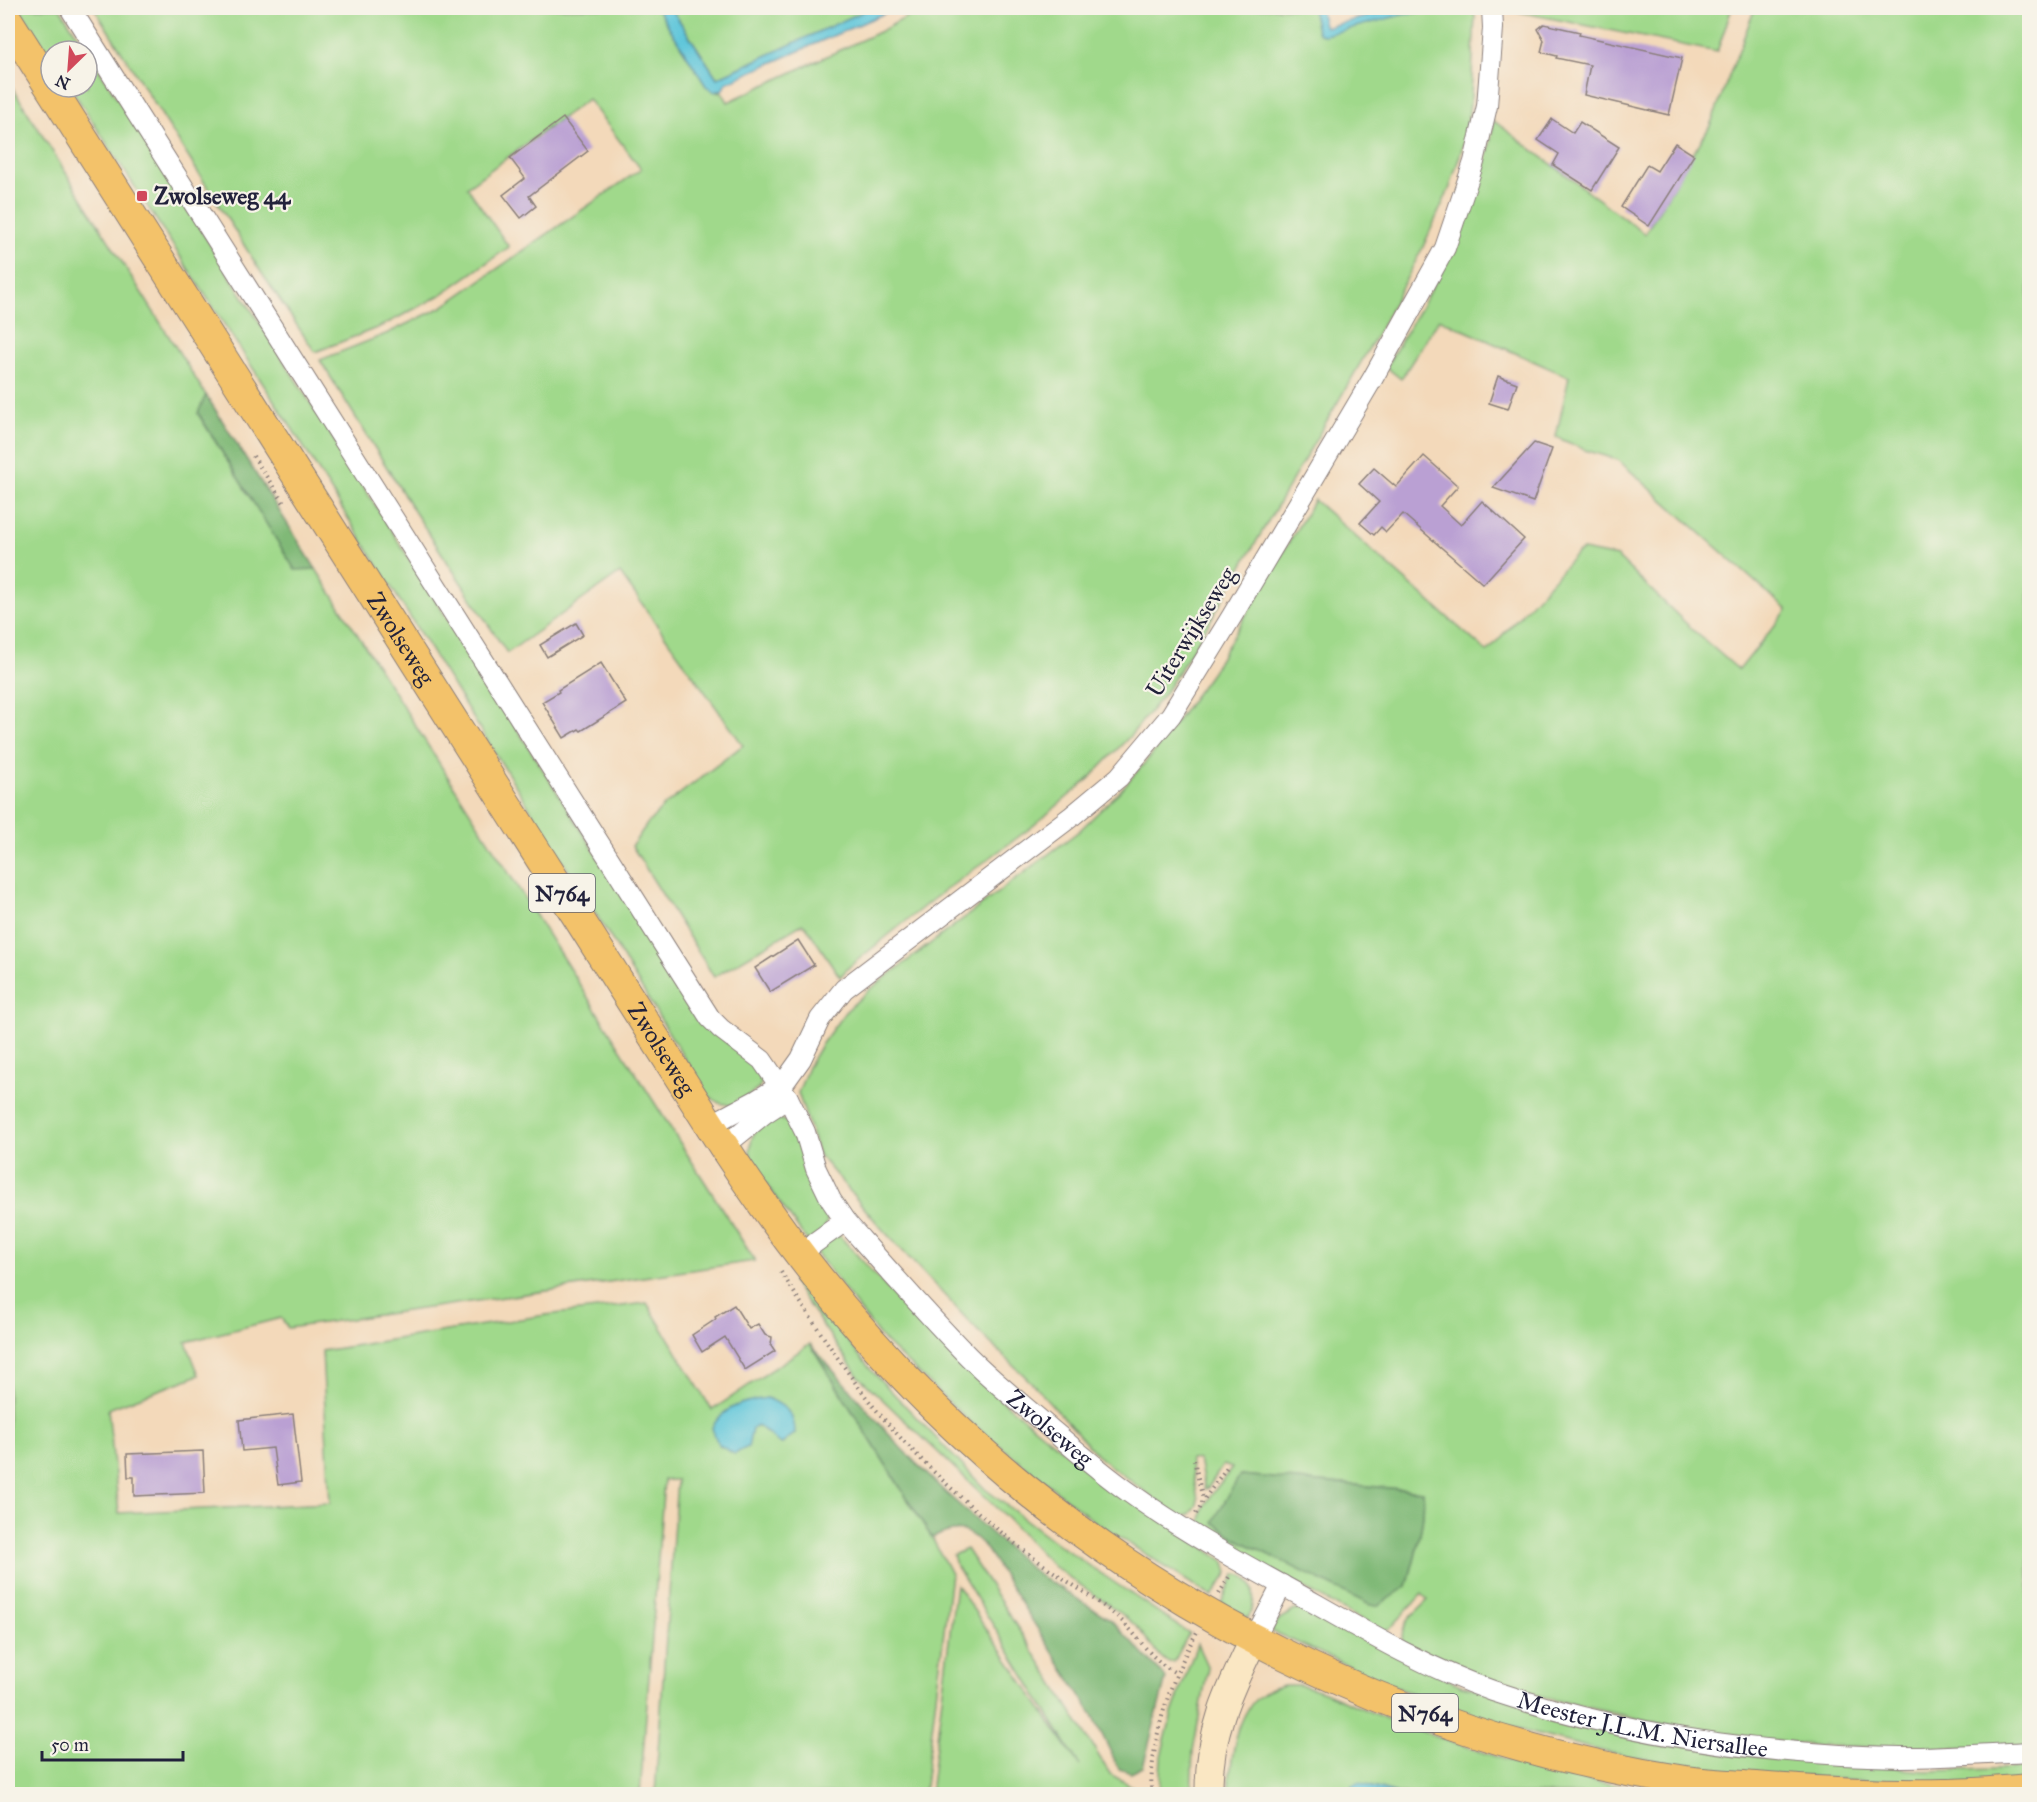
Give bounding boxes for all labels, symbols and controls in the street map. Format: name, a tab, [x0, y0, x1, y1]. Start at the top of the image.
north arrow	[39, 39, 99, 99]
text: N	[52, 70, 73, 94]
place label: Zwolseweg 44	[154, 181, 292, 211]
marker: Zwolseweg 44	[135, 189, 149, 203]
street label: Uiterwijkseweg	[1139, 561, 1243, 703]
street label: Zwolseweg	[360, 587, 442, 691]
road number: N764	[529, 874, 595, 912]
street label: Zwolseweg	[621, 997, 703, 1102]
street label: Zwolseweg	[1001, 1383, 1100, 1474]
street label: Meester J.L.M. Niersallee	[1514, 1685, 1769, 1764]
road number: N764	[1392, 1694, 1458, 1732]
scale bar	[42, 1724, 183, 1762]
text: 50 m	[51, 1734, 89, 1756]

